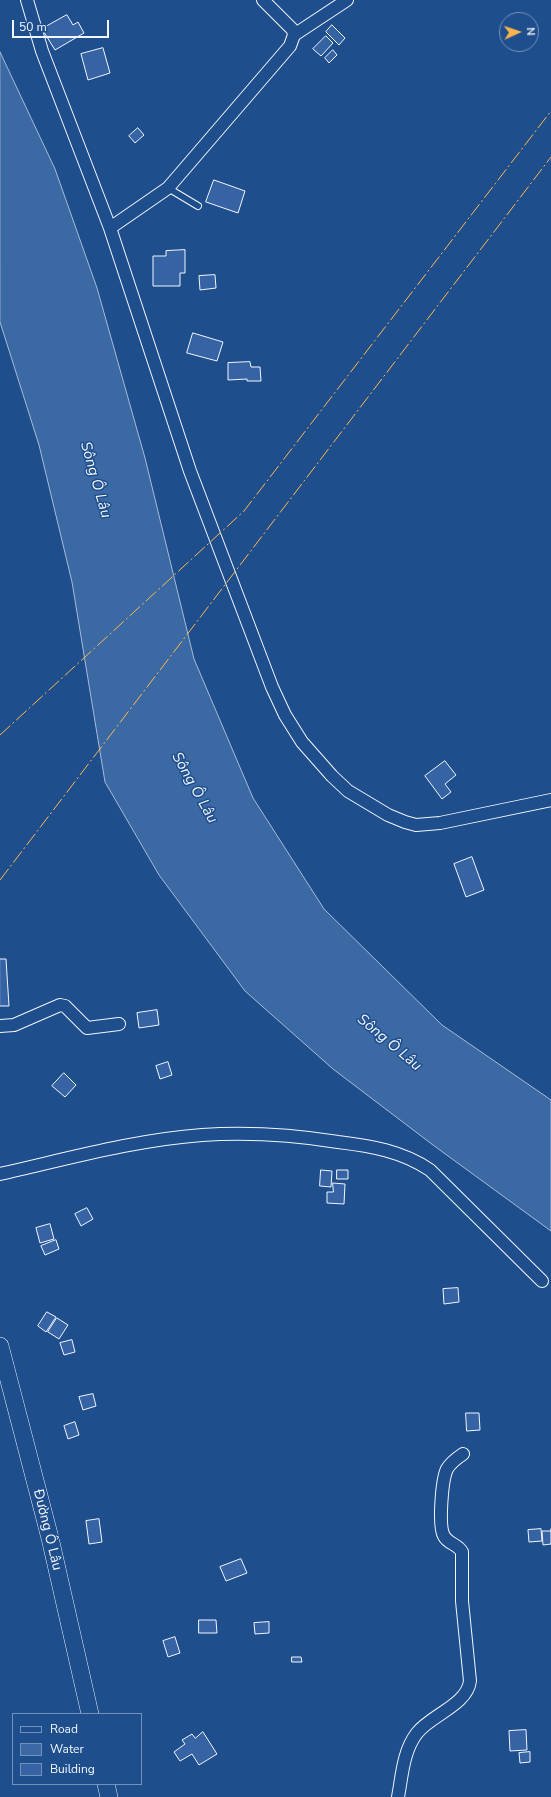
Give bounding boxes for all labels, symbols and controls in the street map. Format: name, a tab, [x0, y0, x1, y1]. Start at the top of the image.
scale bar	[14, 12, 111, 38]
north arrow	[499, 12, 539, 52]
text: 50 m	[19, 19, 47, 35]
text: N	[523, 27, 538, 36]
water label: Sông Ô Lâu	[76, 440, 114, 520]
water label: Sông Ô Lâu	[167, 749, 221, 827]
water label: Sông Ô Lâu	[353, 1011, 425, 1075]
street label: Đường Ô Lâu	[29, 1488, 65, 1572]
legend	[12, 1713, 142, 1785]
text: Road	[50, 1721, 78, 1737]
text: Water	[50, 1741, 84, 1757]
text: Building	[50, 1761, 95, 1777]

